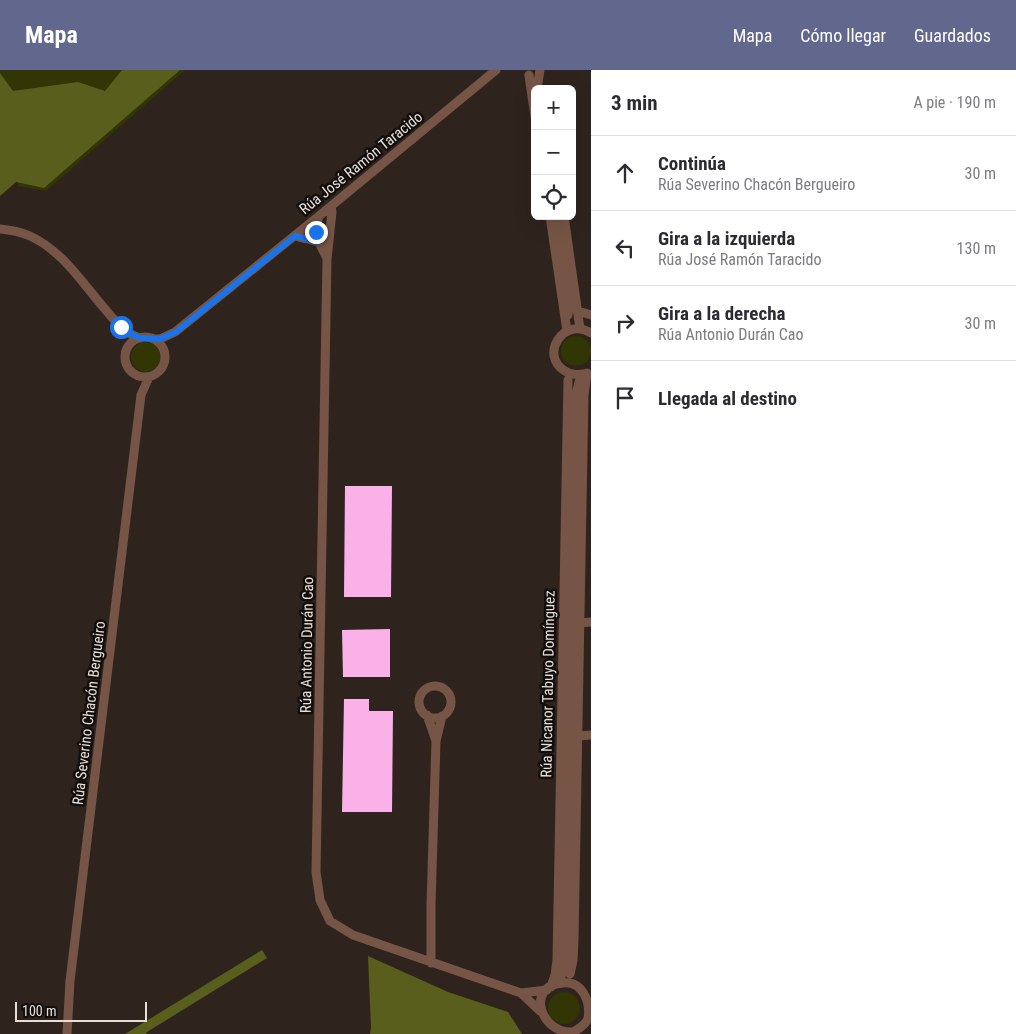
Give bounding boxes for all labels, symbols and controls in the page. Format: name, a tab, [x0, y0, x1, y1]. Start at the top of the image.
text: Mapa	[25, 21, 78, 49]
text: Mapa	[733, 25, 772, 46]
text: Cómo llegar	[800, 25, 886, 46]
text: Guardados	[914, 25, 991, 46]
map controls	[531, 85, 576, 220]
button: +	[531, 85, 576, 130]
text: 3 min	[611, 91, 658, 115]
text: A pie · 190 m	[913, 93, 996, 112]
street label: Rúa José Ramón Taracido	[296, 108, 426, 218]
button: −	[531, 130, 576, 175]
text: Continúa	[658, 152, 726, 175]
icon: ahead	[611, 159, 639, 187]
text: 30 m	[964, 164, 996, 183]
button: locate	[531, 175, 576, 220]
text: Rúa Severino Chacón Bergueiro	[658, 175, 855, 194]
route end	[305, 221, 328, 244]
text: Gira a la izquierda	[658, 227, 795, 250]
icon: left	[611, 234, 639, 262]
text: 130 m	[957, 239, 996, 258]
text: Rúa José Ramón Taracido	[658, 250, 822, 269]
text: Gira a la derecha	[658, 302, 785, 325]
icon: right	[611, 309, 639, 337]
text: 30 m	[964, 314, 996, 333]
route start	[110, 316, 133, 339]
text: Rúa Antonio Durán Cao	[658, 325, 804, 344]
icon: arrive	[611, 384, 639, 412]
text: Llegada al destino	[658, 387, 797, 410]
street label: Rúa Antonio Durán Cao	[297, 577, 317, 713]
street label: Rúa Nicanor Tabuyo Domínguez	[537, 590, 559, 778]
street label: Rúa Severino Chacón Bergueiro	[69, 620, 109, 806]
scale bar	[15, 999, 148, 1022]
text: 100 m	[22, 1003, 57, 1019]

